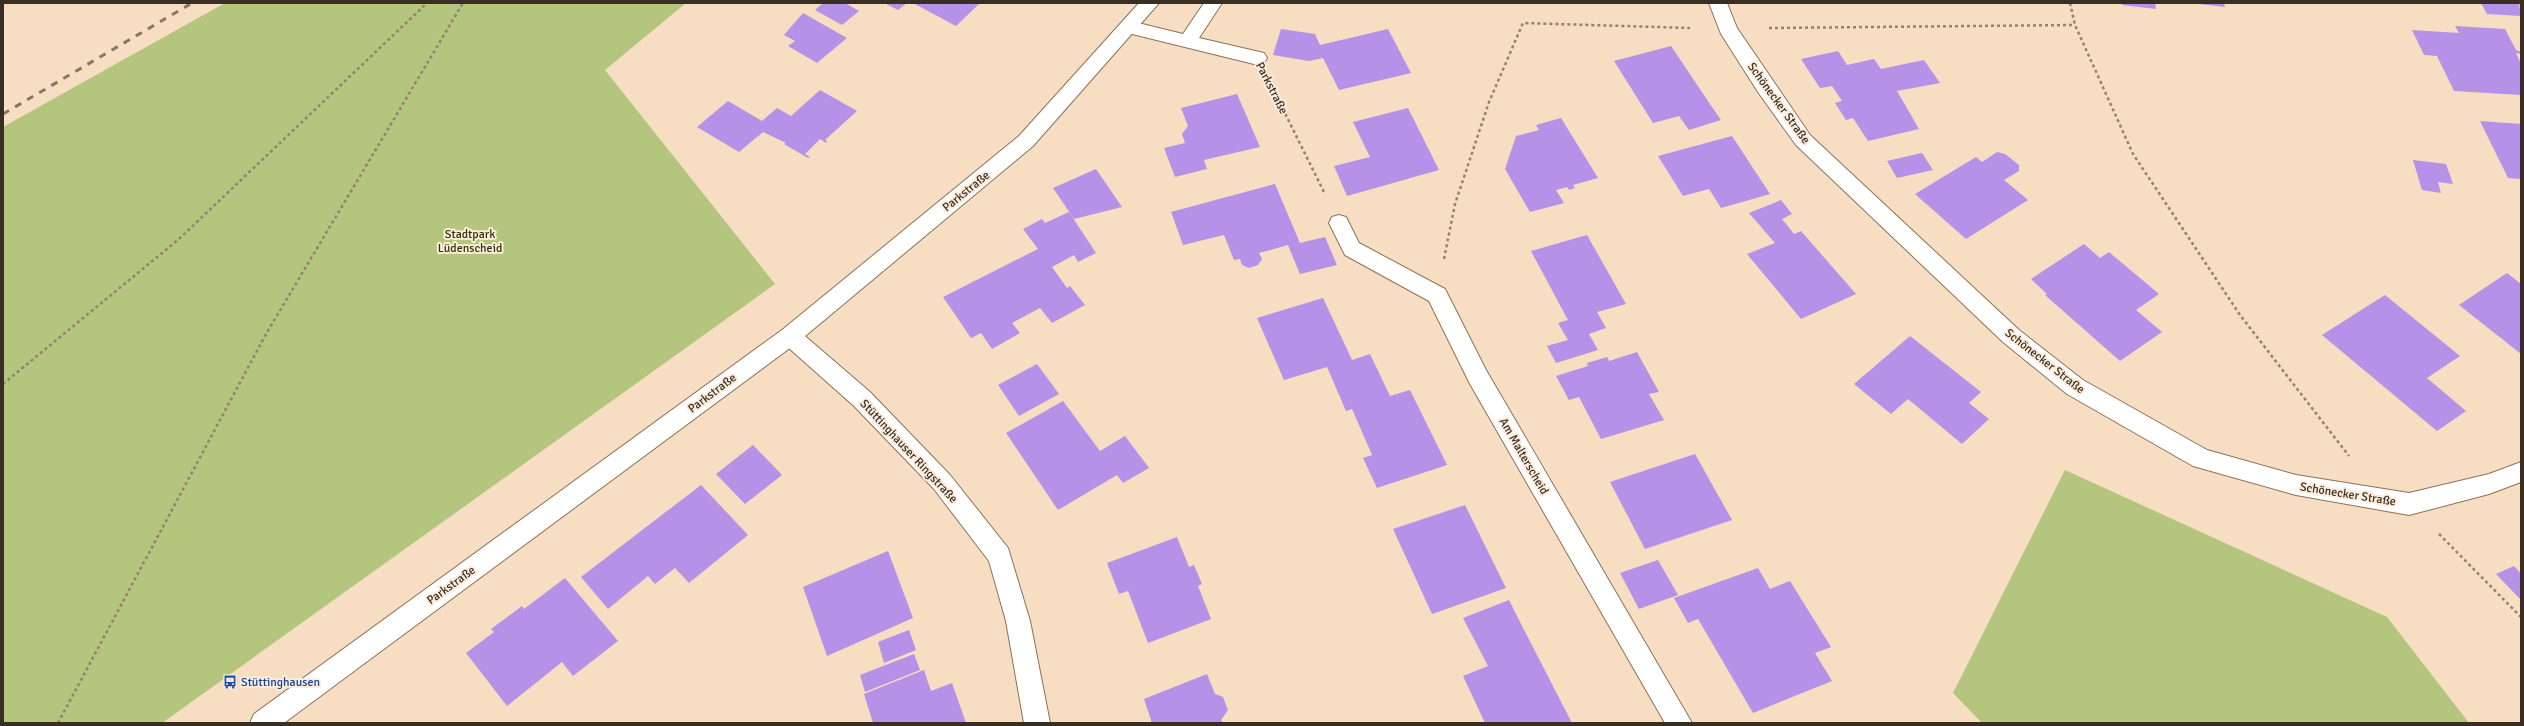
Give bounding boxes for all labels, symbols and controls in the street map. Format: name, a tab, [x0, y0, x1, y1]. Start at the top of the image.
street label: Parkstraße	[1252, 60, 1291, 117]
street label: Schönecker Straße	[1744, 60, 1813, 147]
street label: Parkstraße	[940, 168, 993, 215]
park label: Stadtpark Lüdenscheid	[438, 227, 502, 256]
street label: Schönecker Straße	[2002, 326, 2088, 397]
street label: Parkstraße	[685, 370, 739, 416]
street label: Stüttinghauser Ringstraße	[857, 396, 961, 506]
street label: Am Malterscheid	[1496, 415, 1552, 497]
street label: Schönecker Straße	[2299, 480, 2397, 509]
street label: Parkstraße	[424, 563, 479, 608]
bus stop icon: Stüttinghausen	[222, 674, 238, 690]
place label: Stüttinghausen	[241, 675, 320, 690]

